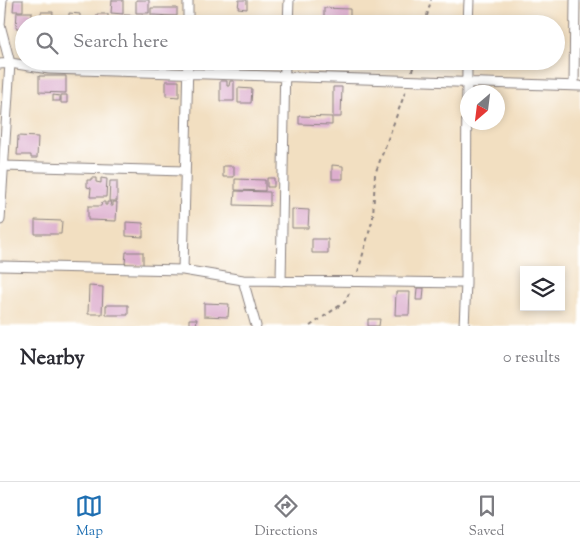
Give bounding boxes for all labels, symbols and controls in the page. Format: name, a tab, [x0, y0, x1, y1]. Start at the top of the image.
search box	[15, 15, 565, 70]
icon: search	[33, 29, 61, 57]
text: Search here	[73, 29, 168, 56]
north arrow	[460, 85, 505, 130]
map controls	[520, 266, 565, 311]
button: layers	[520, 266, 565, 311]
text: Nearby	[20, 344, 85, 374]
text: 0 results	[503, 347, 560, 370]
tab: Map	[75, 492, 103, 542]
tab: Directions	[254, 492, 318, 542]
tab: Saved	[469, 492, 504, 542]

